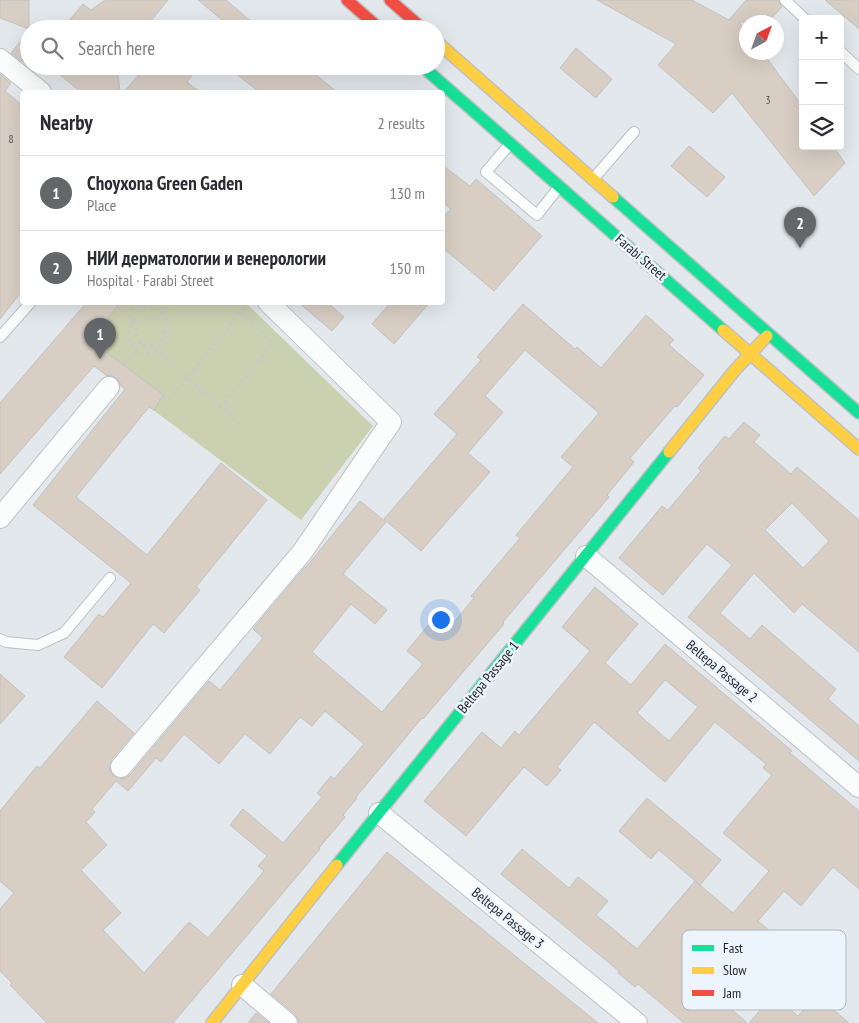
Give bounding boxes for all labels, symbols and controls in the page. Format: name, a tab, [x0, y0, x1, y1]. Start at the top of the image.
north arrow	[739, 15, 784, 60]
map controls	[799, 15, 844, 150]
button: +	[799, 15, 844, 60]
search box	[20, 20, 445, 75]
icon: search	[38, 34, 66, 62]
text: Search here	[78, 36, 155, 60]
button: −	[799, 60, 844, 105]
house number: 3	[766, 93, 771, 107]
button: layers	[799, 105, 844, 150]
text: Nearby	[40, 109, 93, 136]
text: 2 results	[378, 113, 425, 133]
house number: 8	[9, 132, 14, 146]
text: Choyxona Green Gaden	[87, 171, 243, 195]
text: 1	[52, 183, 60, 203]
text: 130 m	[390, 183, 425, 203]
text: Place	[87, 195, 116, 215]
pin: 2	[784, 207, 816, 248]
street label: Farabi Street	[612, 230, 670, 284]
text: НИИ дерматологии и венерологии	[87, 246, 326, 270]
text: 2	[52, 258, 60, 278]
text: 150 m	[390, 258, 425, 278]
text: Hospital · Farabi Street	[87, 270, 214, 290]
pin: 1	[84, 318, 116, 359]
your location	[428, 607, 454, 633]
street label: Beltepa Passage 2	[683, 636, 761, 706]
street label: Beltepa Passage 1	[453, 637, 523, 717]
street label: Beltepa Passage 3	[468, 883, 548, 953]
legend	[682, 930, 846, 1010]
text: Fast	[723, 939, 743, 957]
text: Slow	[723, 961, 747, 979]
text: Jam	[722, 984, 741, 1002]

